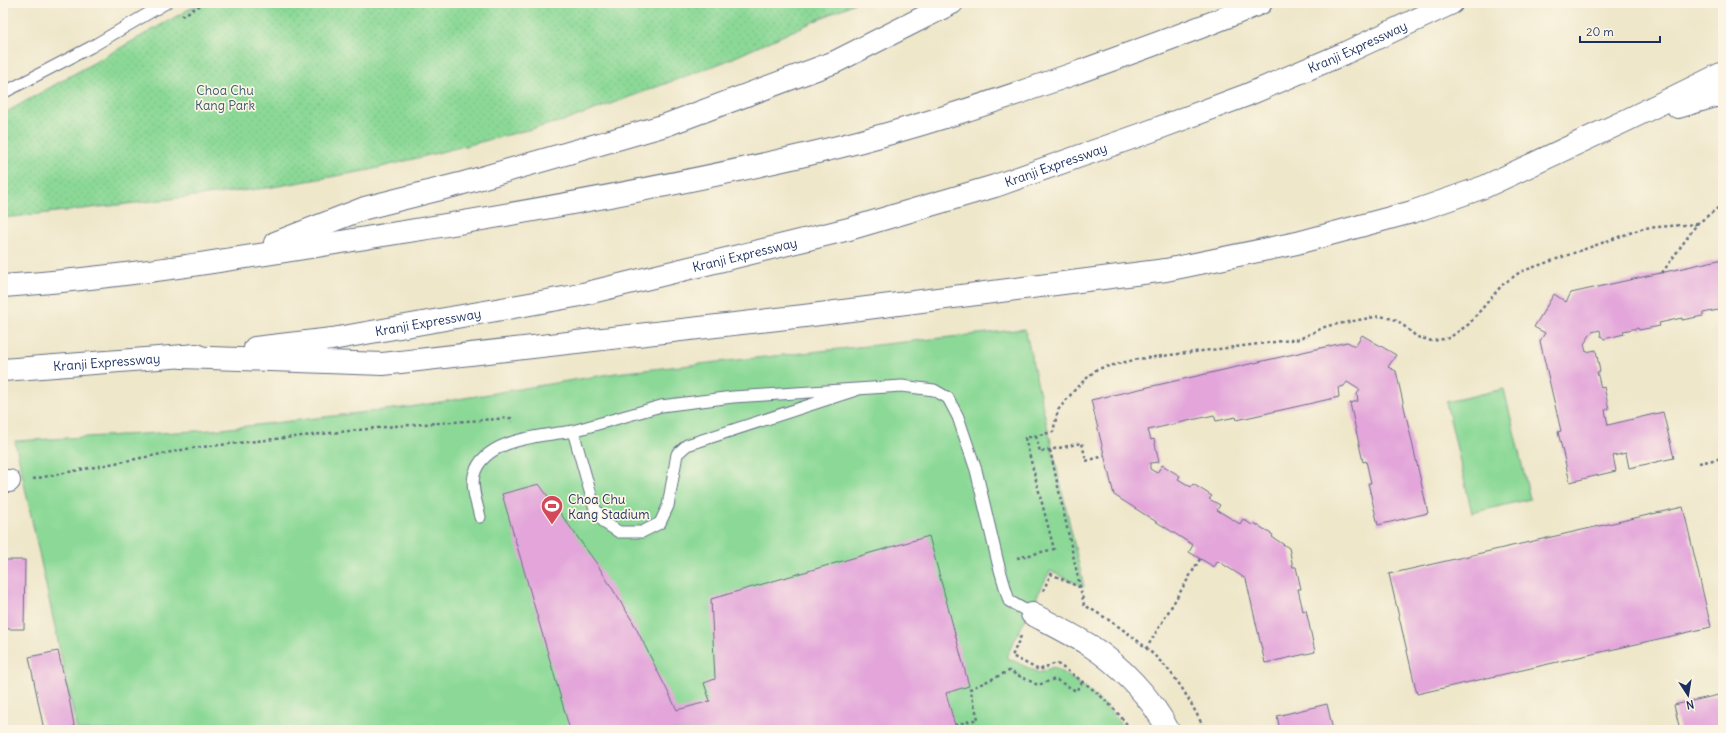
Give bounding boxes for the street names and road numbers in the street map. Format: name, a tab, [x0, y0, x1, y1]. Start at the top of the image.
street label: Kranji Expressway	[1305, 17, 1410, 77]
street label: Kranji Expressway	[1002, 139, 1109, 190]
street label: Kranji Expressway	[691, 234, 799, 275]
street label: Kranji Expressway	[374, 304, 482, 340]
street label: Kranji Expressway	[53, 349, 161, 375]

